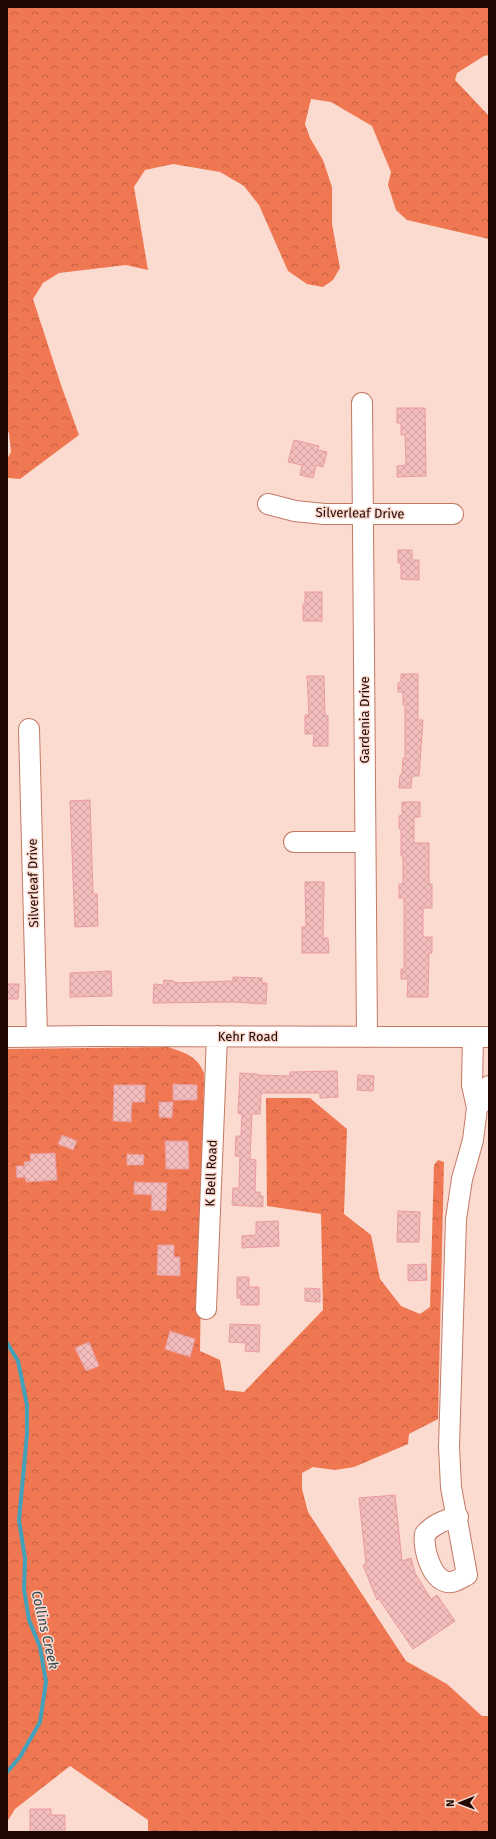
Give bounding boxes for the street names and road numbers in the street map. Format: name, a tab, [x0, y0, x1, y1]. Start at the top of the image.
street label: Silverleaf Drive	[315, 505, 405, 521]
street label: Gardenia Drive	[357, 676, 372, 764]
street label: Silverleaf Drive	[25, 838, 41, 928]
street label: Kehr Road	[218, 1029, 278, 1044]
street label: K Bell Road	[202, 1139, 220, 1207]

